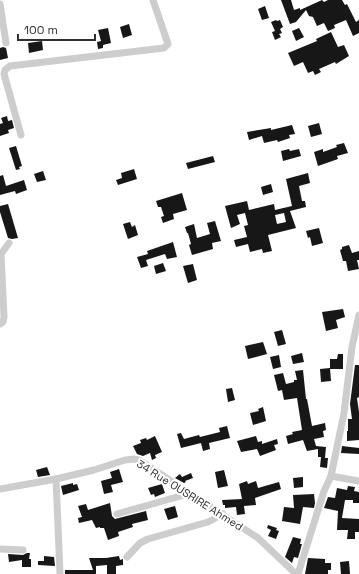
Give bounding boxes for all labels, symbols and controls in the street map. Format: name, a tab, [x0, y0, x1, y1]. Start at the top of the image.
scale bar	[18, 16, 95, 42]
text: 100 m	[24, 22, 58, 38]
street label: 34 Rue OUSRIRE Ahmed	[134, 456, 246, 534]

